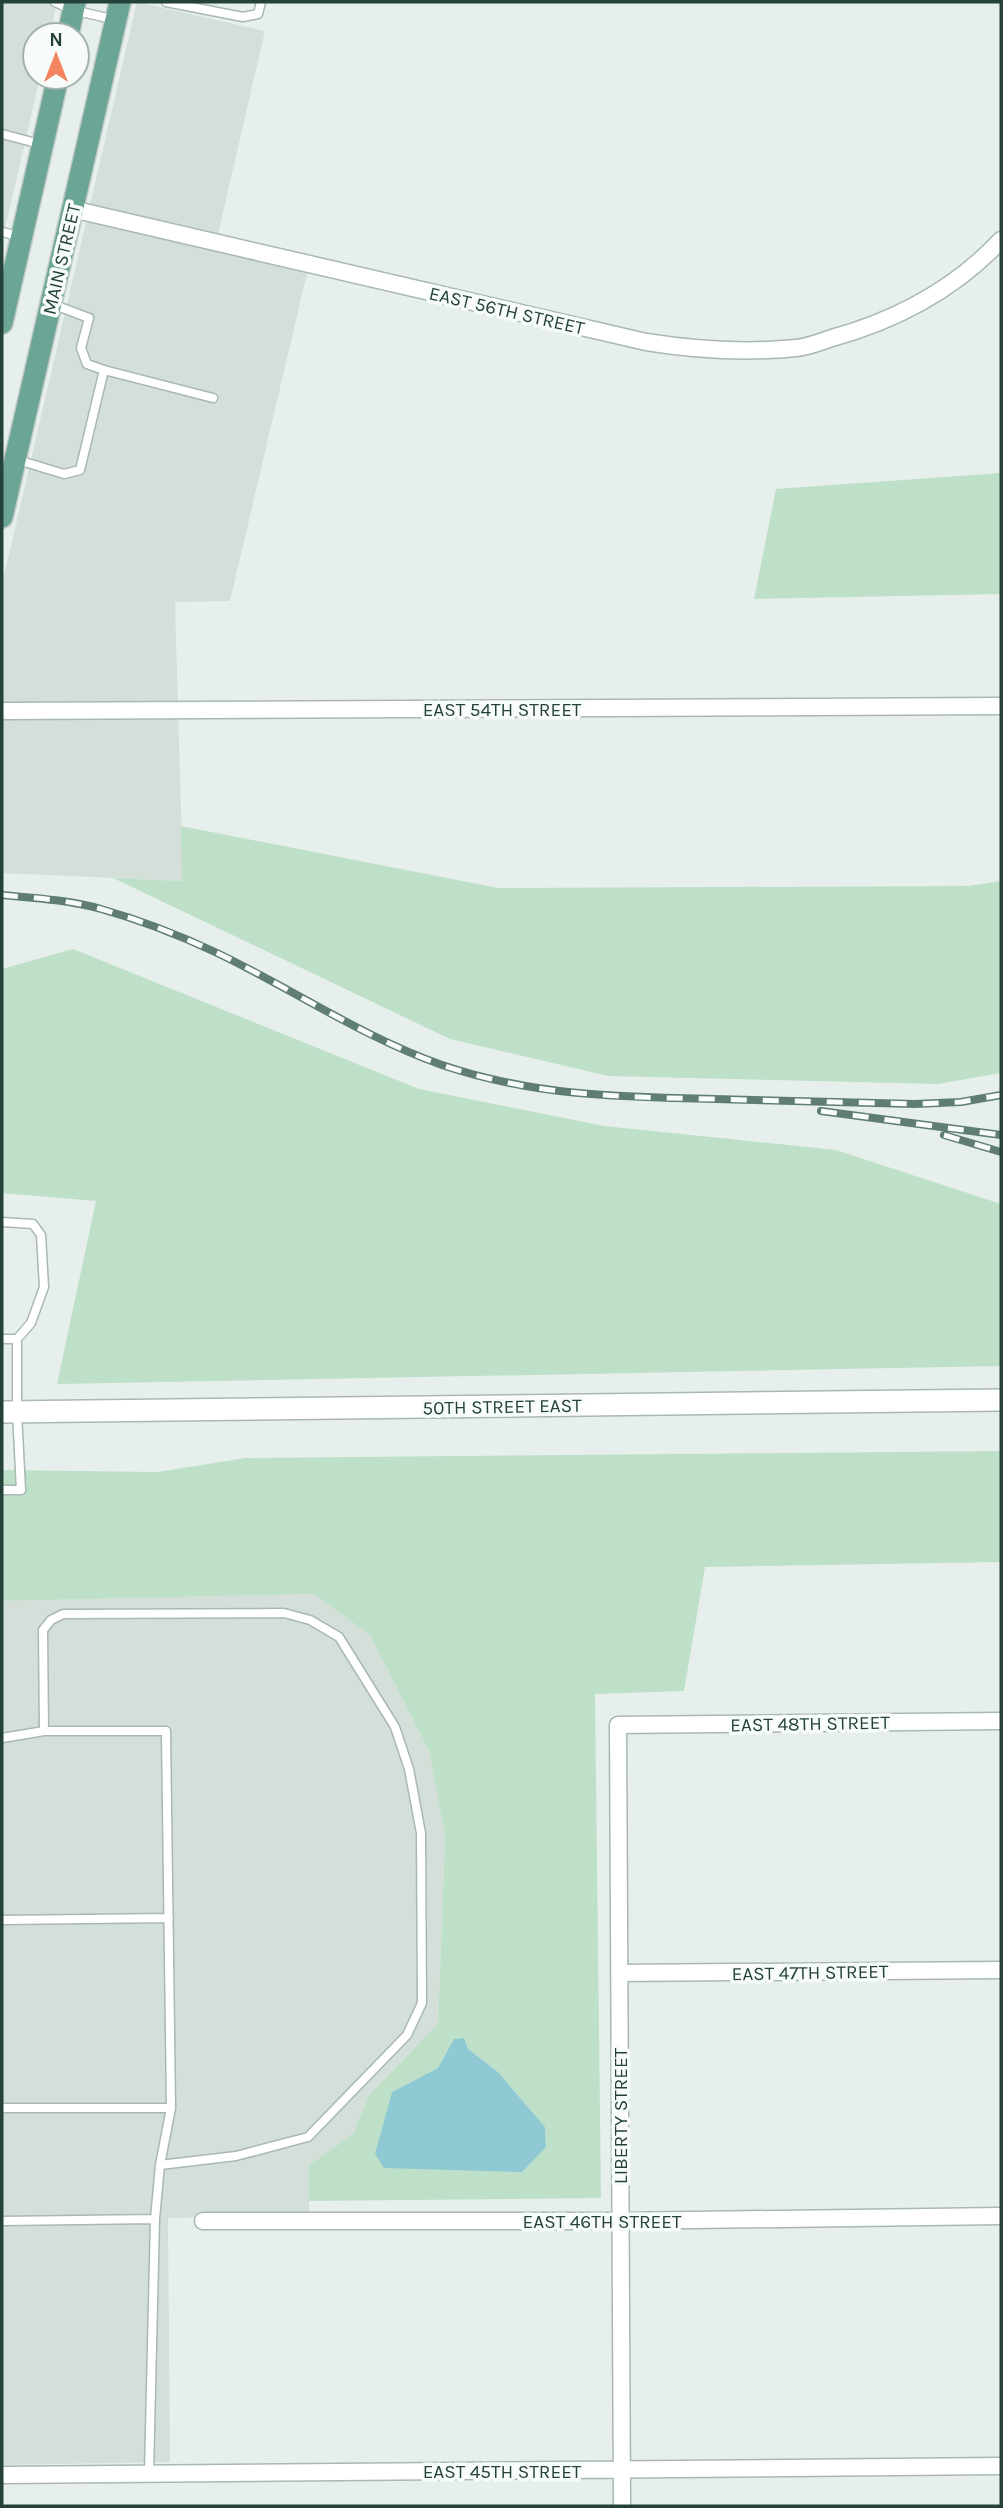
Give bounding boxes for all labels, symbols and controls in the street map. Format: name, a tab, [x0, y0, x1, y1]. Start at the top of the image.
north arrow	[21, 21, 91, 91]
text: N	[49, 29, 63, 51]
street label: MAIN STREET	[39, 201, 86, 317]
street label: EAST 56TH STREET	[427, 282, 587, 340]
street label: EAST 54TH STREET	[423, 699, 582, 721]
street label: 50TH STREET EAST	[422, 1395, 582, 1419]
street label: EAST 48TH STREET	[730, 1712, 890, 1736]
street label: EAST 47TH STREET	[731, 1961, 889, 1985]
street label: LIBERTY STREET	[610, 2047, 632, 2184]
street label: EAST 46TH STREET	[523, 2211, 682, 2233]
street label: EAST 45TH STREET	[423, 2461, 582, 2483]

